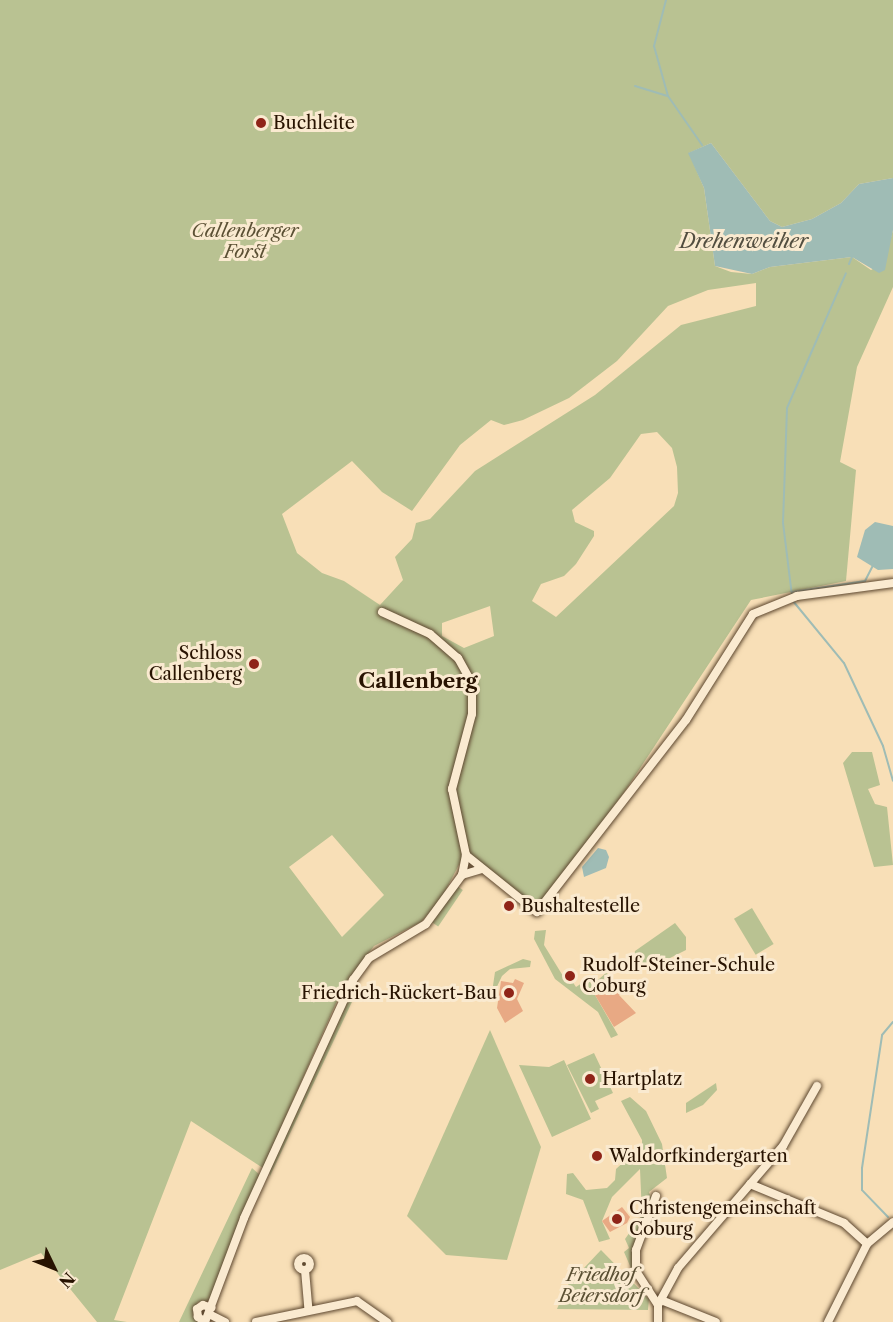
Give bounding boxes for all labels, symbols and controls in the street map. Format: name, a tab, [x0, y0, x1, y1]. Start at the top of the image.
place label: Buchleite	[273, 112, 355, 134]
marker: Buchleite	[254, 116, 268, 130]
park label: Callenberger Forst	[191, 221, 299, 264]
water label: Drehenweiher	[680, 229, 808, 253]
place label: Schloss Callenberg	[149, 643, 242, 686]
marker: Schloss Callenberg	[247, 657, 261, 671]
district label: Callenberg	[358, 668, 478, 694]
place label: Bushaltestelle	[521, 895, 640, 917]
marker: Bushaltestelle	[502, 899, 516, 913]
place label: Rudolf-Steiner-Schule Coburg	[582, 955, 775, 998]
marker: Rudolf-Steiner-Schule Coburg	[563, 969, 577, 983]
place label: Friedrich-Rückert-Bau	[301, 982, 497, 1004]
marker: Friedrich-Rückert-Bau	[502, 986, 516, 1000]
place label: Hartplatz	[602, 1068, 682, 1090]
marker: Hartplatz	[583, 1072, 597, 1086]
place label: Waldorfkindergarten	[609, 1145, 788, 1167]
marker: Waldorfkindergarten	[590, 1149, 604, 1163]
place label: Christengemeinschaft Coburg	[629, 1198, 816, 1240]
marker: Christengemeinschaft Coburg	[610, 1212, 624, 1226]
north arrow	[24, 1238, 84, 1298]
park label: Friedhof Beiersdorf	[559, 1265, 643, 1308]
text: N	[55, 1268, 79, 1292]

